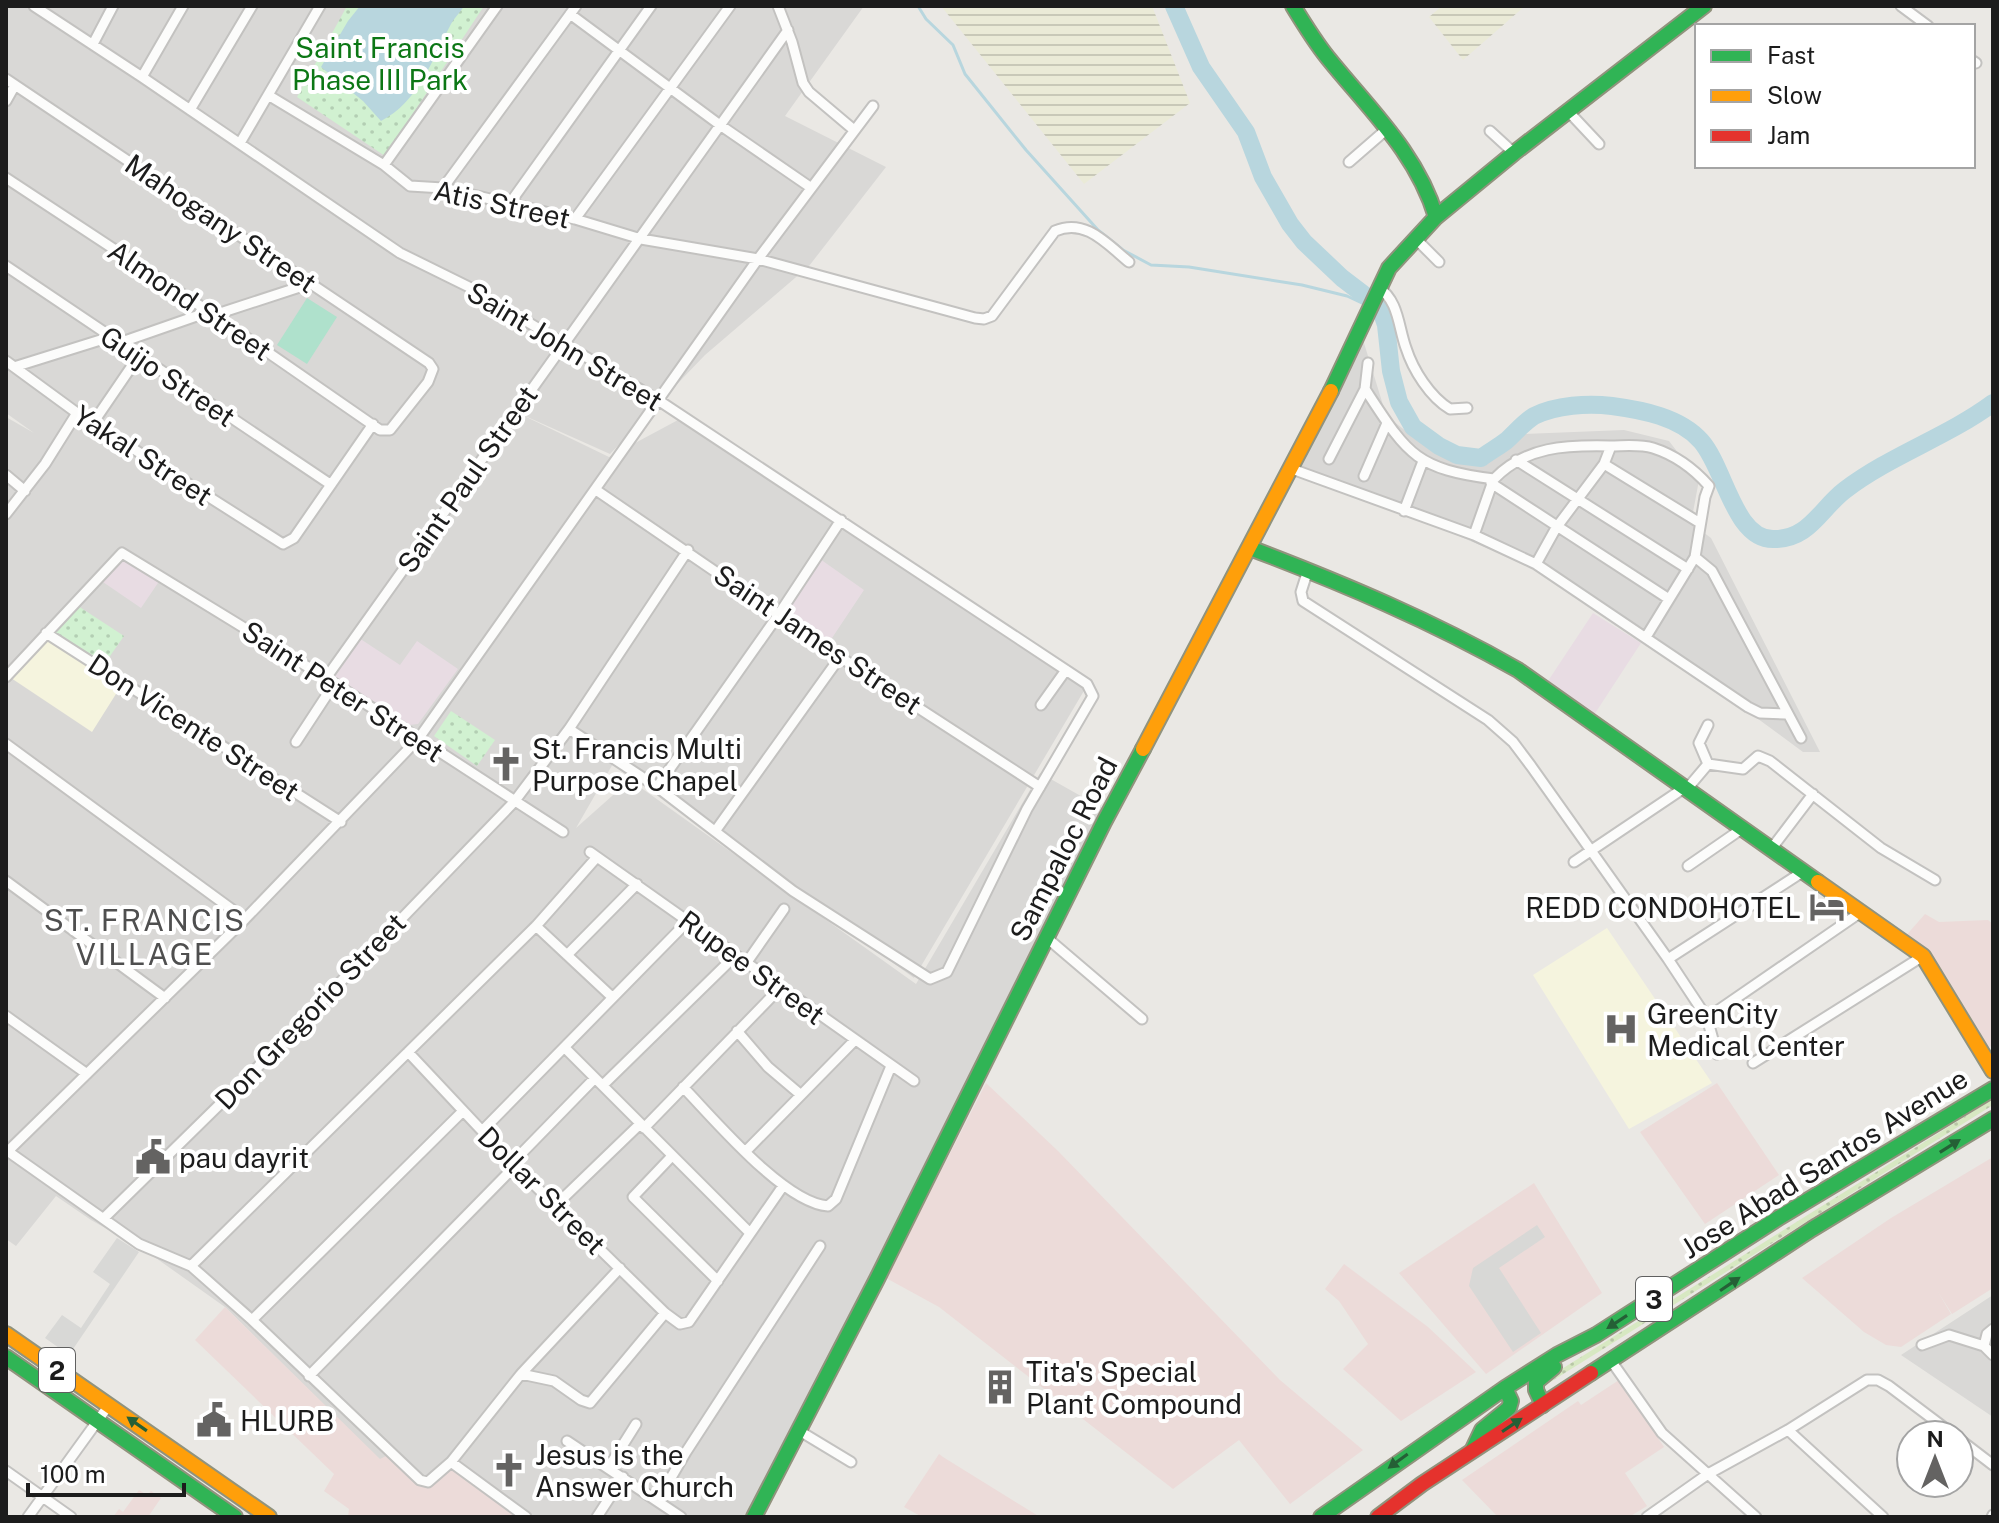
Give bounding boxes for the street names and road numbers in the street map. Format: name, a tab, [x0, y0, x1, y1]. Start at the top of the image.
street label: Mahogany Street	[119, 147, 323, 299]
street label: Atis Street	[431, 173, 573, 235]
street label: Almond Street	[102, 233, 278, 367]
street label: Saint John Street	[461, 275, 669, 417]
street label: Guijo Street	[94, 319, 242, 433]
street label: Saint Paul Street	[390, 379, 544, 579]
street label: Yakal Street	[68, 398, 218, 512]
street label: Saint James Street	[708, 557, 928, 721]
street label: Saint Peter Street	[236, 614, 450, 768]
street label: Don Vicente Street	[82, 647, 306, 807]
street label: Sampaloc Road	[1002, 751, 1124, 947]
street label: Rupee Street	[673, 903, 831, 1031]
street label: Don Gregorio Street	[208, 906, 412, 1116]
street label: Jose Abad Santos Avenue	[1675, 1061, 1973, 1265]
street label: Dollar Street	[471, 1119, 613, 1261]
road number: 3	[1636, 1277, 1672, 1321]
road number: 2	[39, 1348, 75, 1392]

